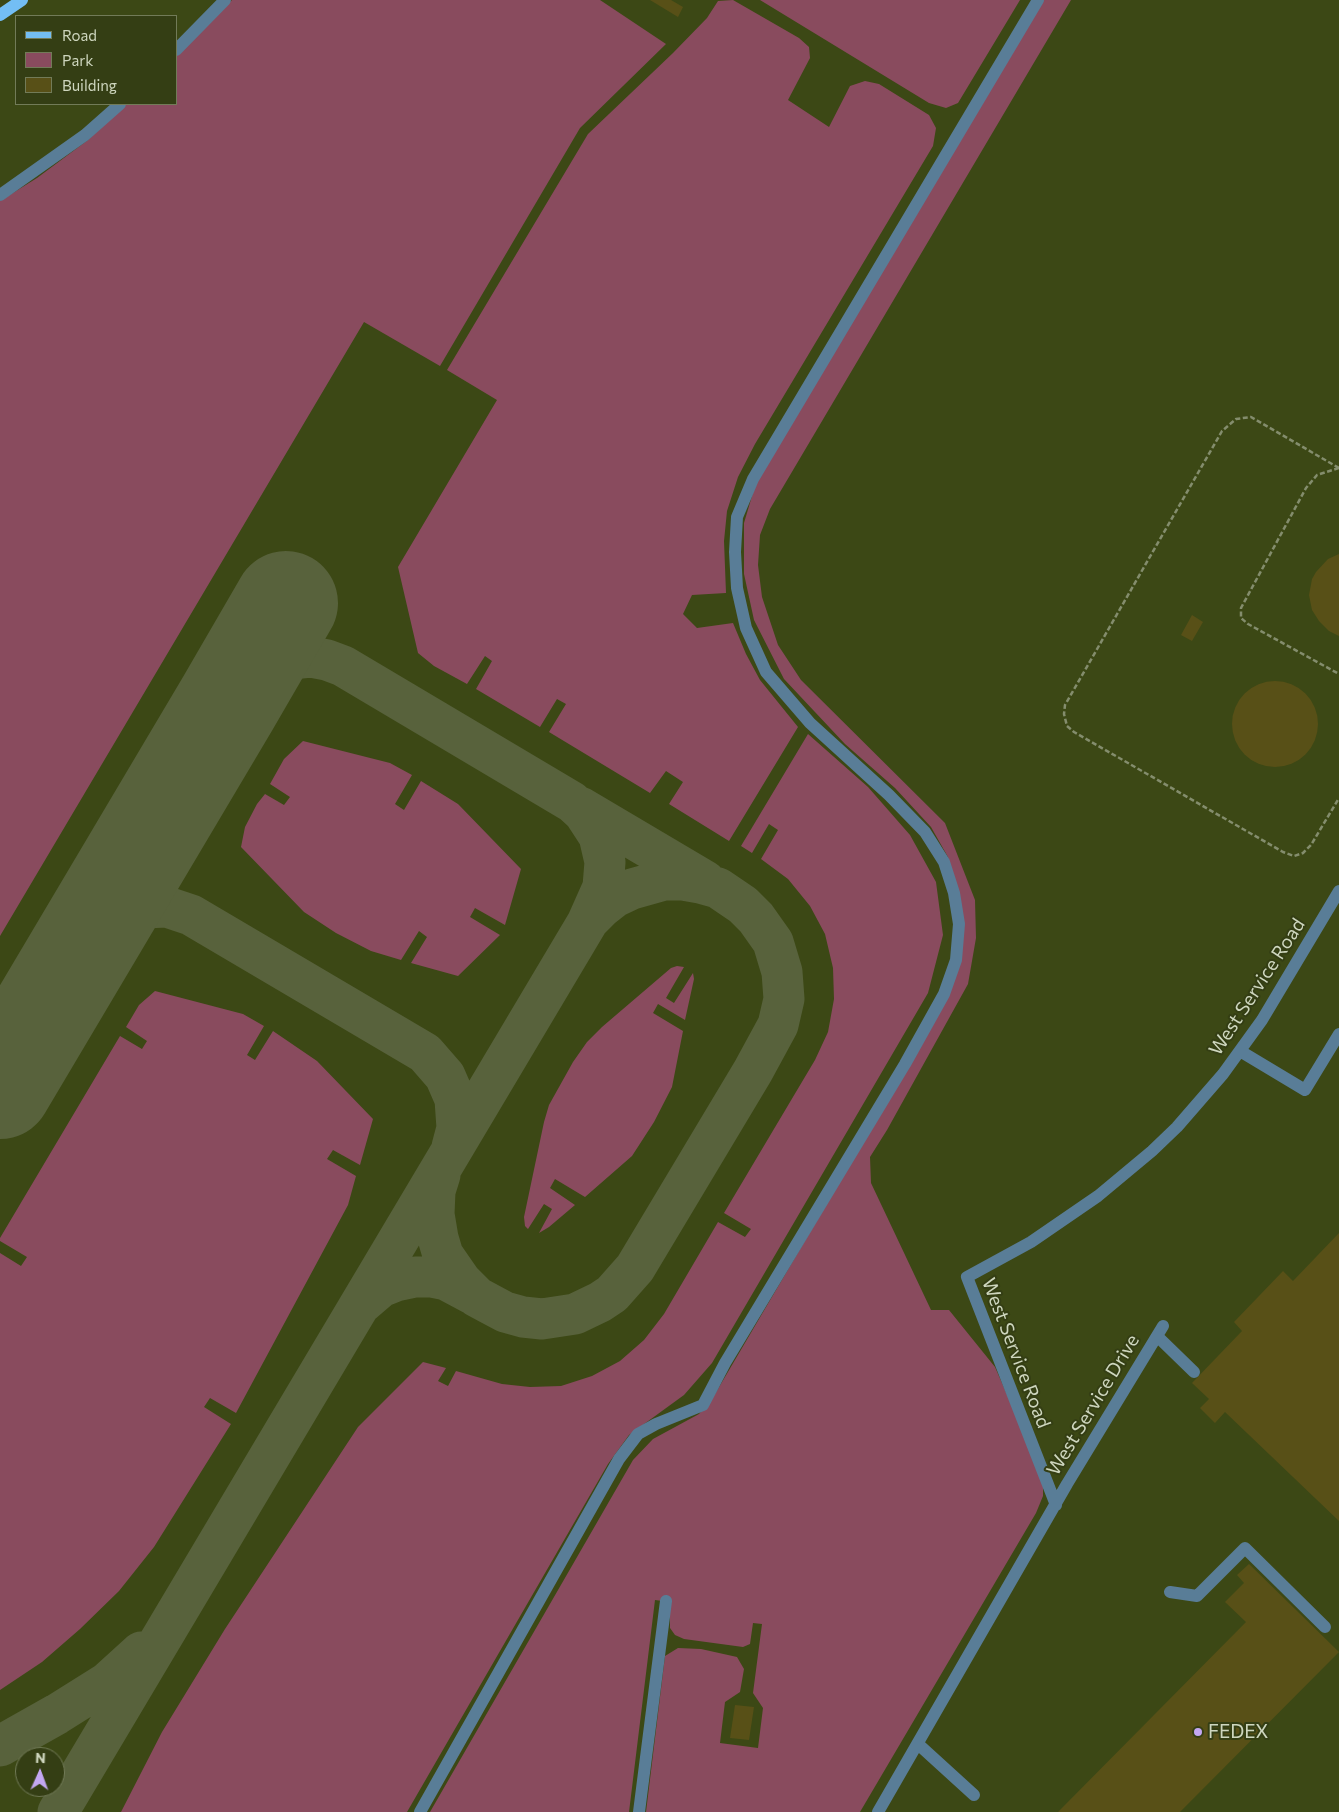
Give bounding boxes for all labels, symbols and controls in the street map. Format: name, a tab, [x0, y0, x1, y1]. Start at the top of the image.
legend	[15, 15, 178, 105]
text: Road	[62, 26, 97, 44]
text: Park	[62, 51, 93, 69]
text: Building	[62, 76, 117, 94]
street label: West Service Road	[1204, 914, 1310, 1060]
street label: West Service Road	[977, 1275, 1055, 1431]
street label: West Service Drive	[1042, 1330, 1144, 1480]
place label: FEDEX	[1208, 1721, 1268, 1743]
marker: FEDEX	[1192, 1726, 1204, 1738]
north arrow	[15, 1747, 65, 1797]
text: N	[35, 1749, 46, 1766]

